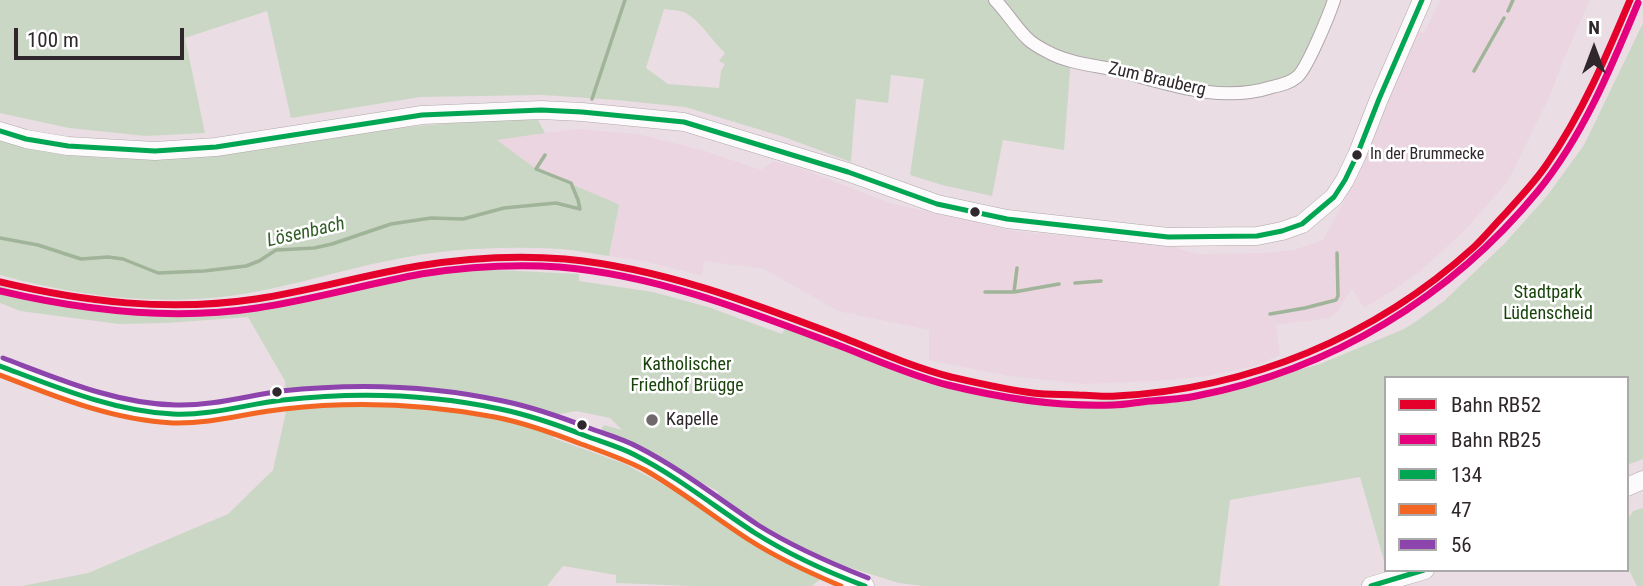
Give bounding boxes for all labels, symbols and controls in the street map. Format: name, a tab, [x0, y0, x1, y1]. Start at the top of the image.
scale bar	[18, 14, 187, 58]
north arrow	[1559, 14, 1629, 84]
text: N	[1588, 16, 1600, 39]
text: 100 m	[27, 28, 79, 52]
street label: Zum Brauberg	[1106, 58, 1208, 102]
place label: In der Brummecke	[1370, 145, 1484, 165]
marker: In der Brummecke	[1350, 148, 1364, 162]
unlabelled marker	[968, 205, 982, 219]
water label: Lösenbach	[265, 213, 347, 253]
park label: Stadtpark Lüdenscheid	[1503, 282, 1593, 324]
park label: Katholischer Friedhof Brügge	[630, 354, 744, 396]
legend	[1384, 376, 1629, 572]
unlabelled marker	[270, 385, 284, 399]
text: Bahn RB52	[1451, 393, 1541, 417]
place label: Kapelle	[666, 409, 718, 431]
marker: Kapelle	[644, 412, 660, 428]
unlabelled marker	[575, 418, 589, 432]
text: Bahn RB25	[1451, 428, 1541, 452]
text: 134	[1451, 463, 1482, 487]
text: 47	[1451, 498, 1472, 522]
text: 56	[1451, 533, 1472, 557]

